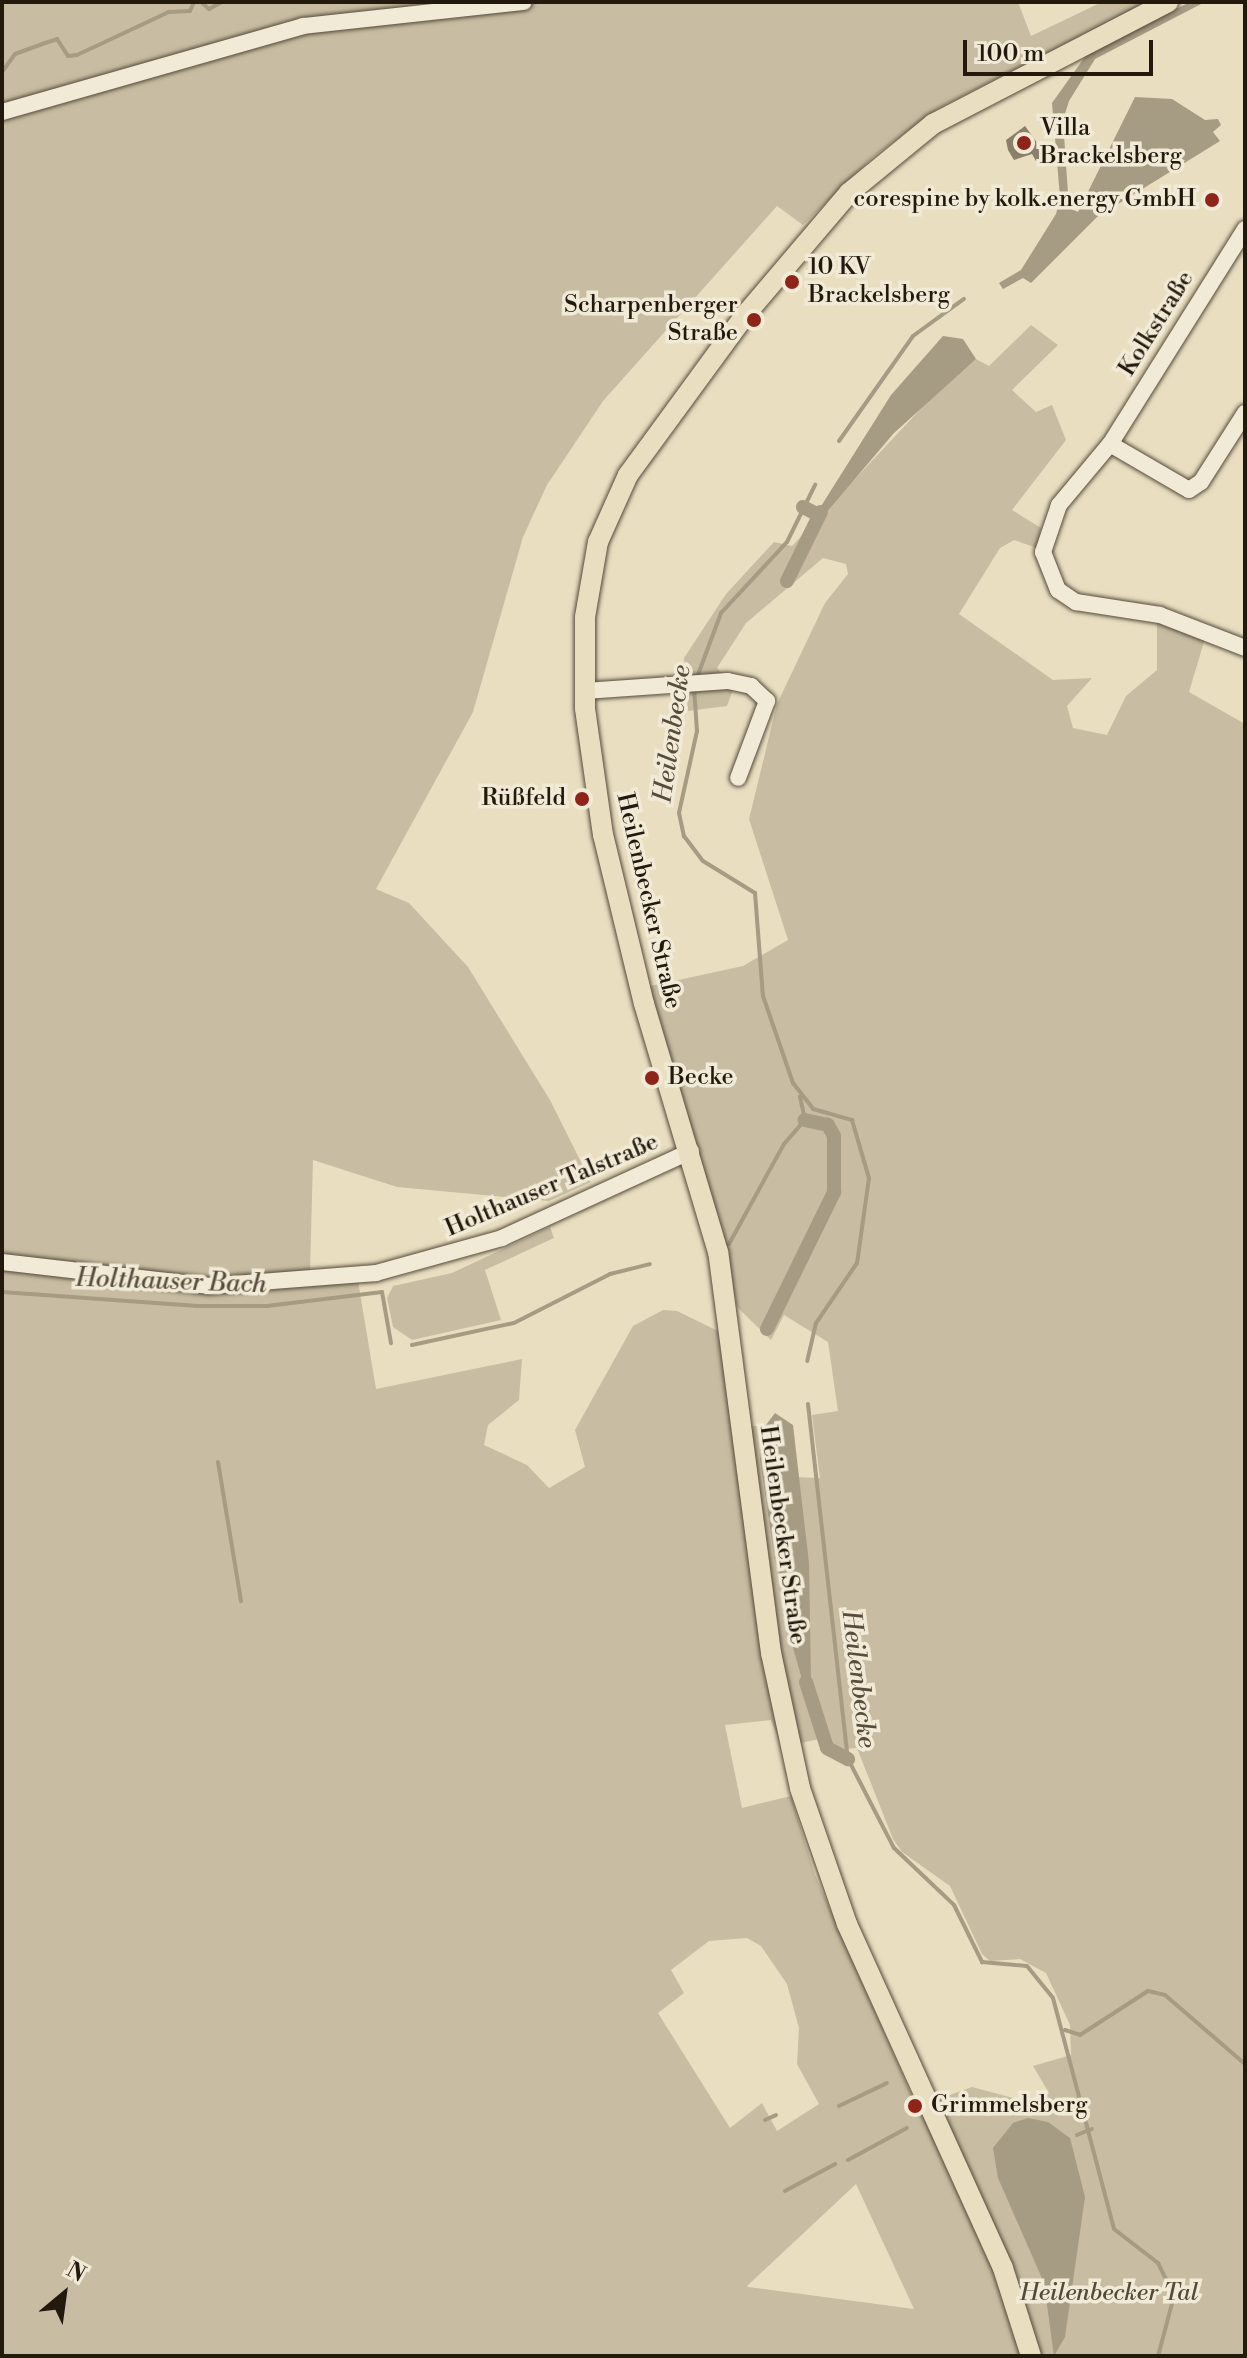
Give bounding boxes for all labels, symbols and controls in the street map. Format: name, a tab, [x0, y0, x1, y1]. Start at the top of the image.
scale bar	[967, 24, 1157, 74]
text: 100 m	[977, 39, 1044, 69]
place label: Villa Brackelsberg	[1040, 115, 1182, 171]
marker: Villa Brackelsberg	[1015, 134, 1033, 152]
place label: corespine by kolk.energy GmbH	[853, 186, 1196, 214]
marker: corespine by kolk.energy GmbH	[1203, 191, 1221, 209]
place label: 10 KV Brackelsberg	[808, 254, 950, 310]
street label: Kolkstraße	[1113, 266, 1201, 382]
marker: 10 KV Brackelsberg	[783, 273, 801, 291]
place label: Scharpenberger Straße	[564, 292, 738, 348]
marker: Scharpenberger Straße	[745, 311, 763, 329]
water label: Heilenbecke	[648, 663, 698, 805]
place label: Rüßfeld	[481, 785, 566, 813]
marker: Rüßfeld	[573, 790, 591, 808]
street label: Heilenbecker Straße	[609, 790, 687, 1012]
place label: Becke	[668, 1064, 734, 1092]
marker: Becke	[643, 1069, 661, 1087]
street label: Holthauser Talstraße	[441, 1128, 663, 1244]
water label: Holthauser Bach	[75, 1263, 267, 1301]
street label: Heilenbecker Straße	[752, 1424, 812, 1646]
water label: Heilenbecke	[834, 1608, 882, 1750]
place label: Grimmelsberg	[931, 2092, 1088, 2120]
marker: Grimmelsberg	[906, 2097, 924, 2115]
north arrow	[24, 2254, 104, 2334]
text: N	[62, 2257, 90, 2289]
park label: Heilenbecker Tal	[1020, 2280, 1198, 2308]

